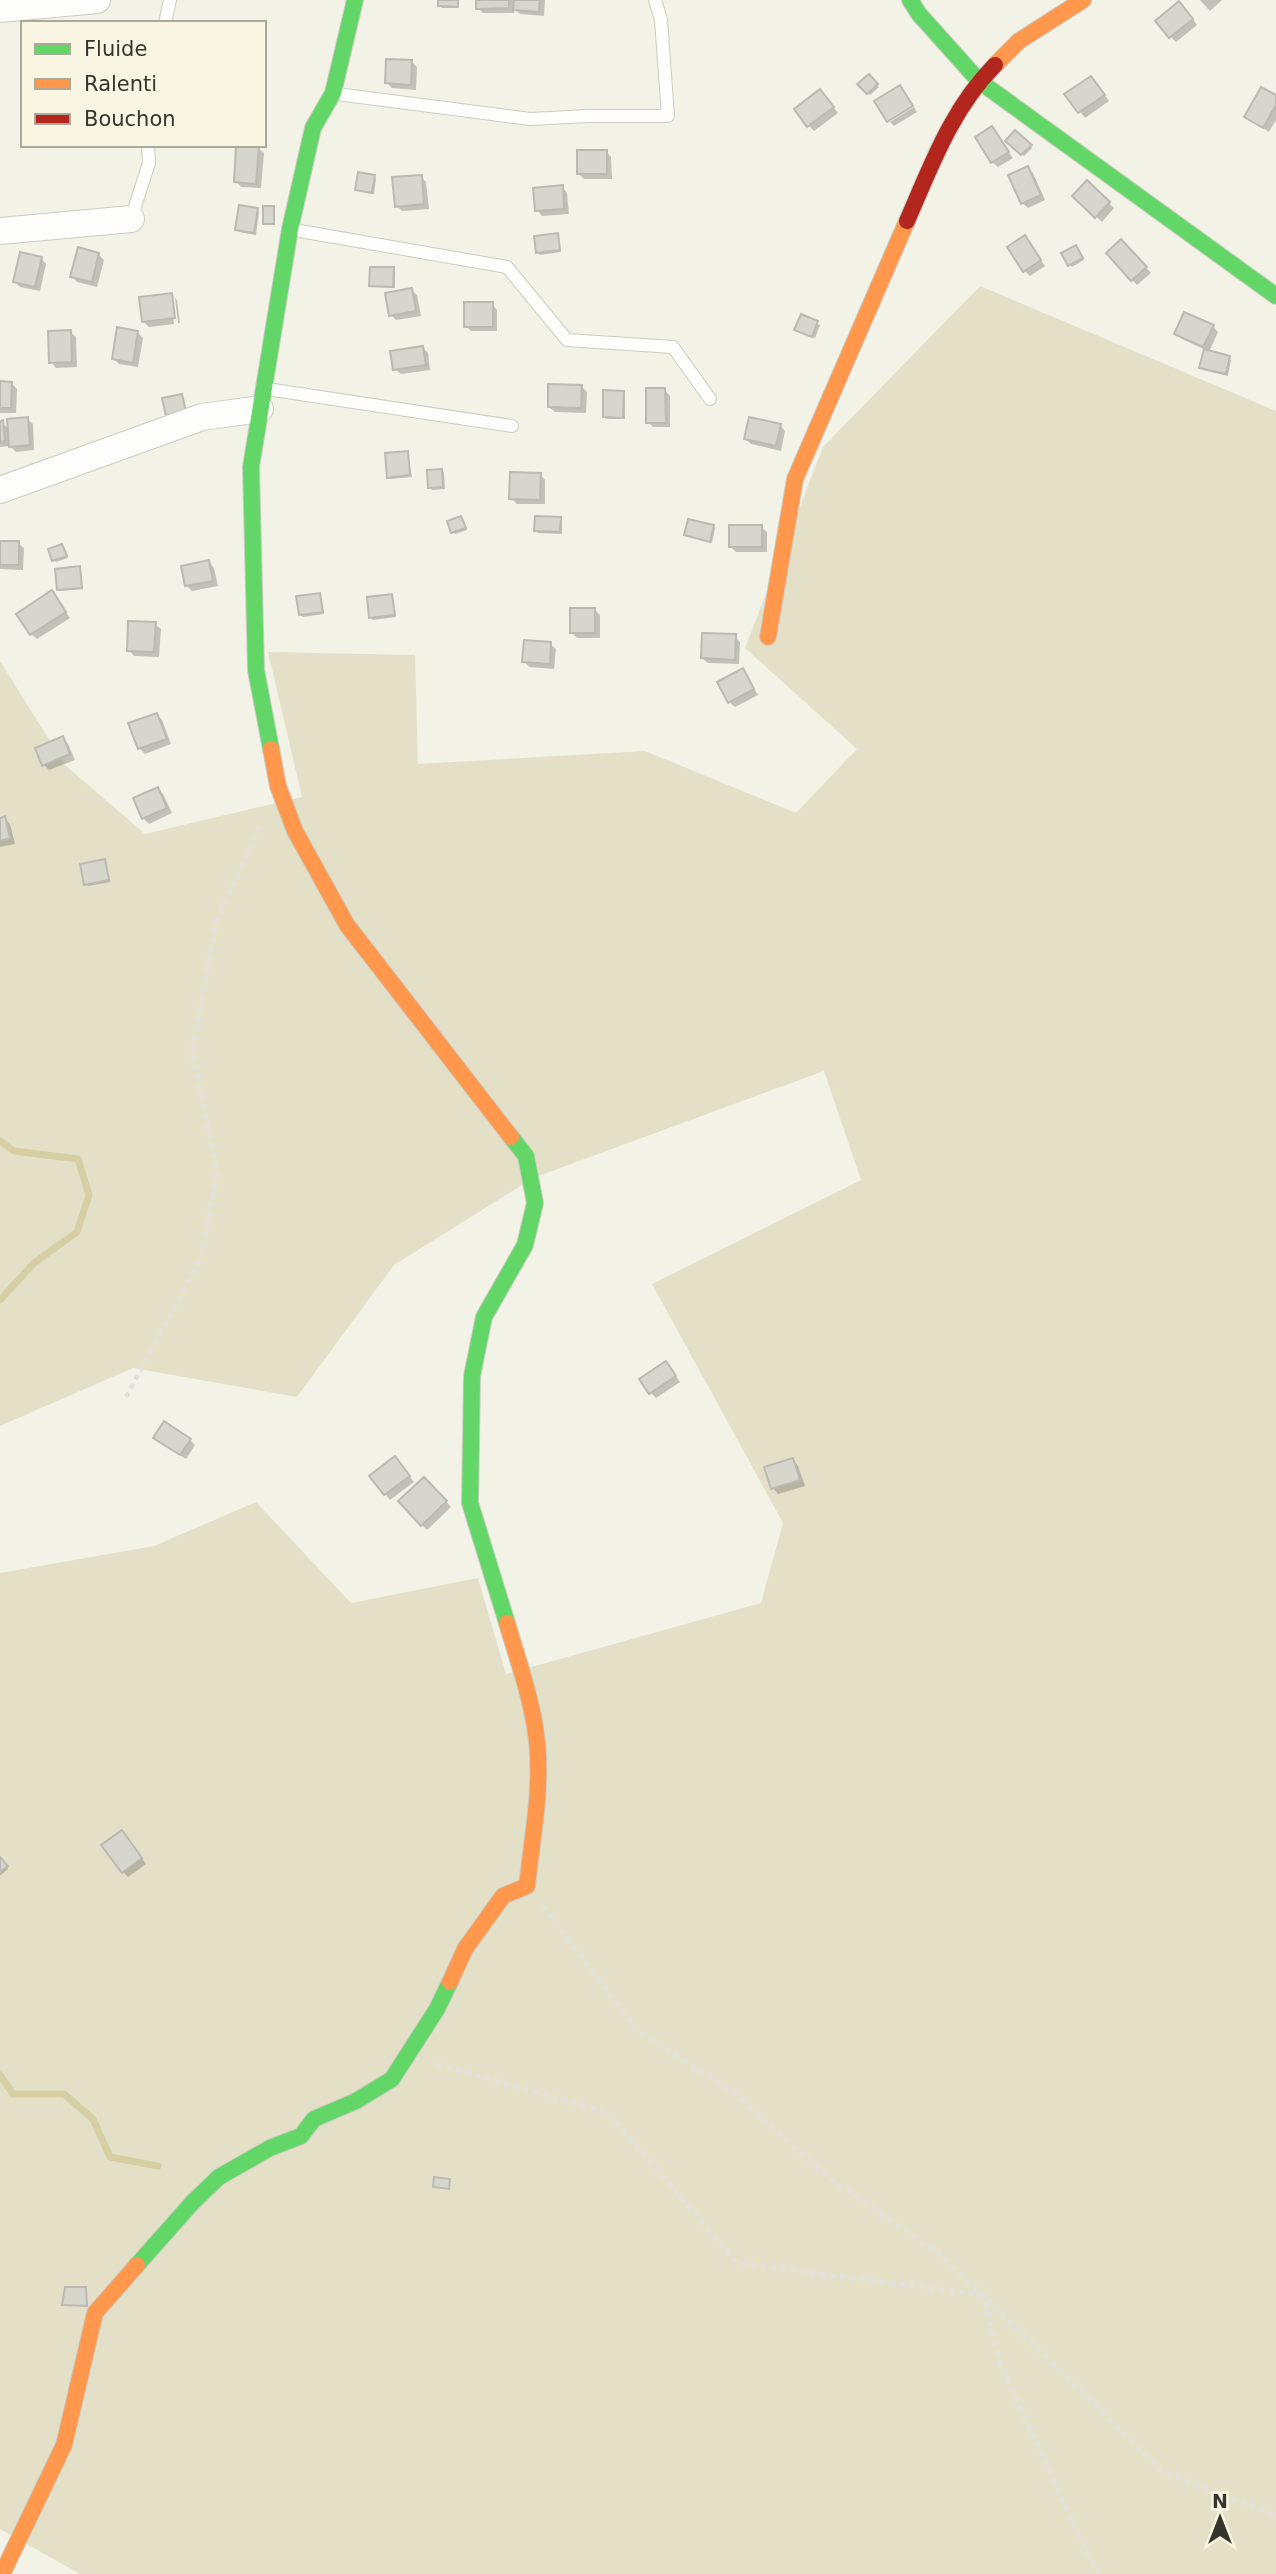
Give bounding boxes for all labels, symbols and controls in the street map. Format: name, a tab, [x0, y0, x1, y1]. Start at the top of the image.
legend	[21, 21, 266, 147]
text: Fluide	[84, 37, 147, 61]
text: Ralenti	[84, 72, 157, 96]
text: Bouchon	[84, 107, 176, 131]
north arrow	[1185, 2483, 1255, 2553]
text: N	[1212, 2490, 1228, 2512]

